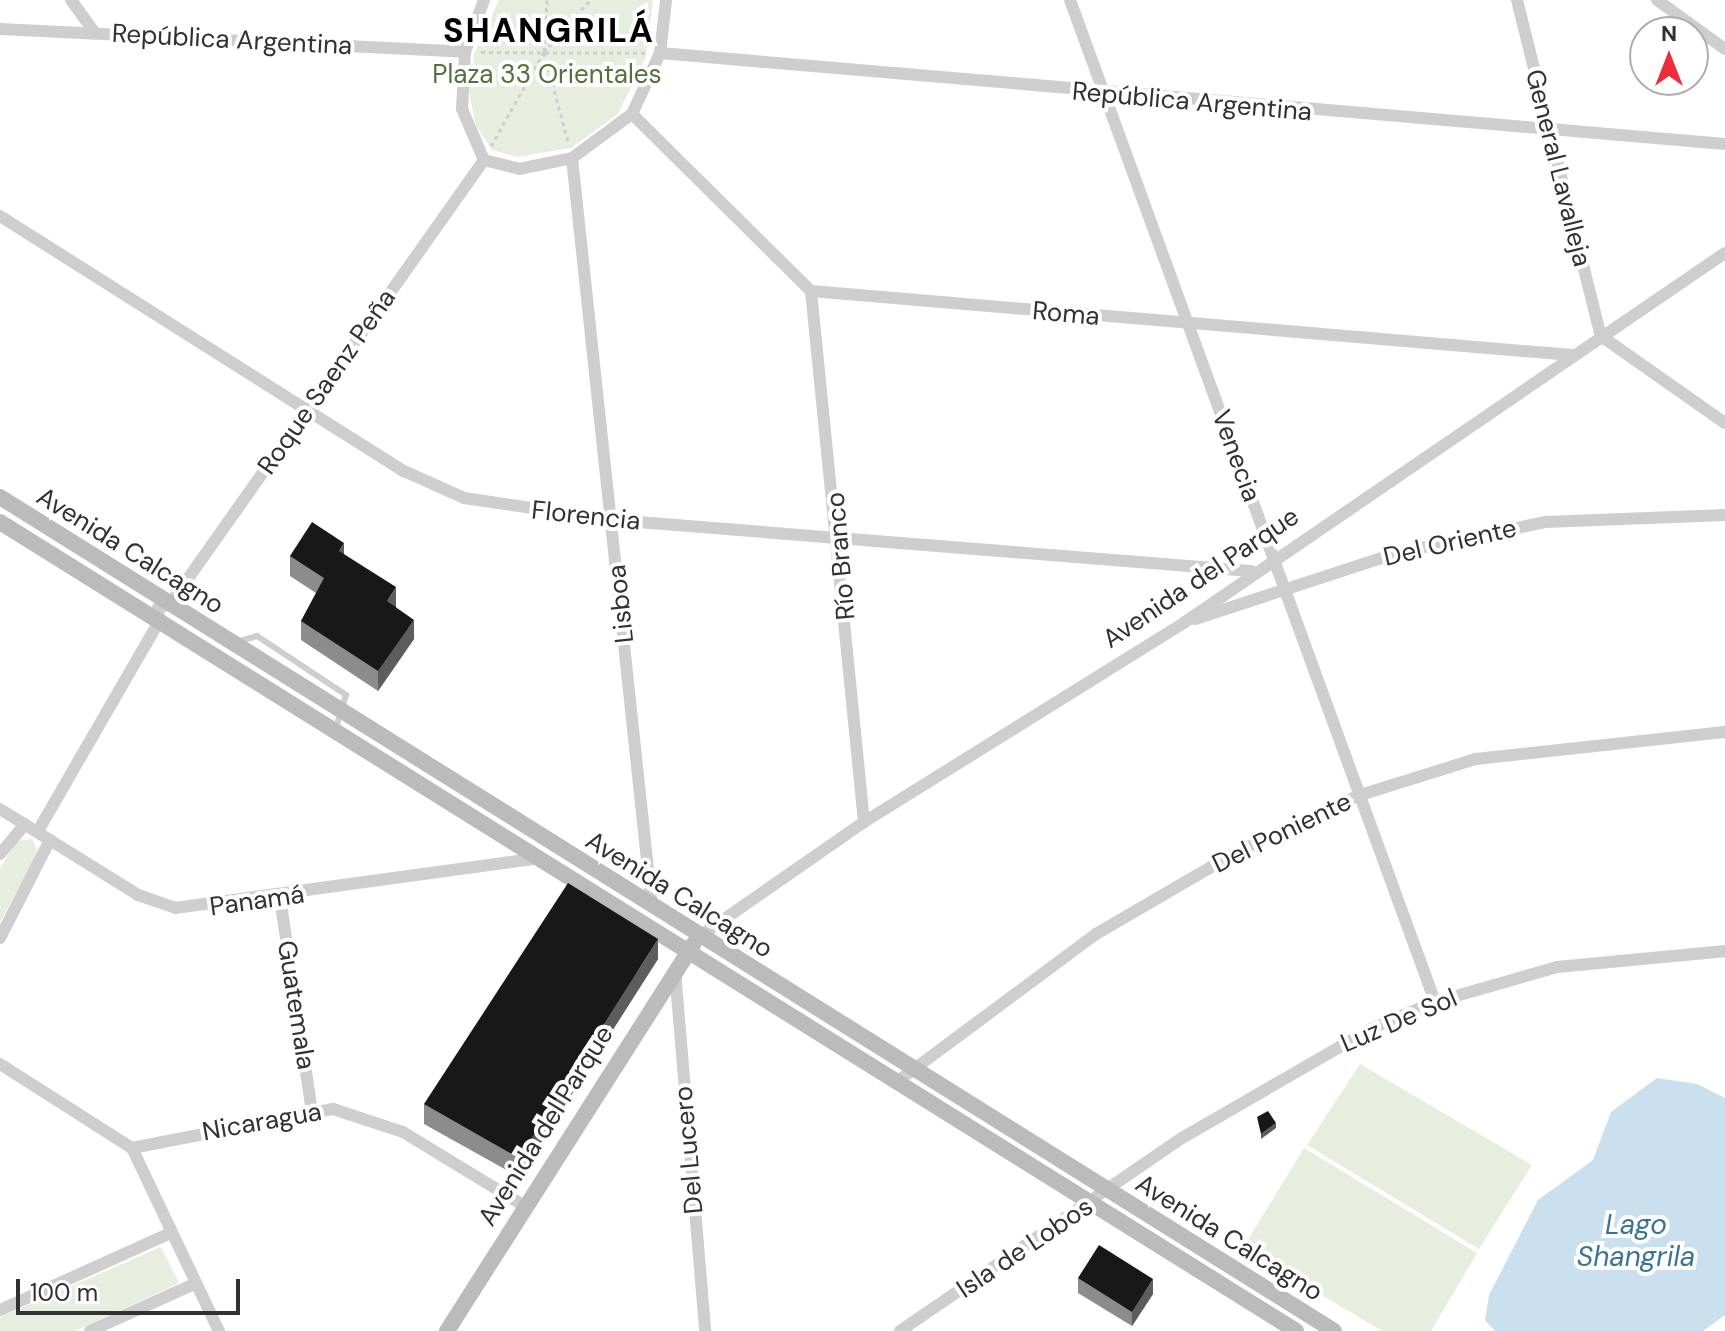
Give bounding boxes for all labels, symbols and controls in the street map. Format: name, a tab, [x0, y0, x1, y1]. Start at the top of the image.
district label: SHANGRILÁ	[443, 11, 655, 51]
north arrow	[1629, 16, 1709, 96]
street label: República Argentina	[111, 18, 353, 62]
text: N	[1661, 19, 1677, 48]
park label: Plaza 33 Orientales	[432, 59, 662, 91]
street label: General Lavalleja	[1518, 66, 1598, 270]
street label: República Argentina	[1071, 76, 1313, 128]
street label: Roque Saenz Peña	[251, 283, 403, 481]
street label: Roma	[1031, 296, 1101, 332]
street label: Venecia	[1205, 406, 1267, 506]
street label: Avenida Calcagno	[31, 481, 229, 621]
street label: Río Branco	[820, 491, 862, 621]
street label: Florencia	[530, 495, 642, 537]
street label: Avenida del Parque	[1097, 501, 1305, 655]
street label: Del Oriente	[1380, 513, 1520, 573]
street label: Lisboa	[601, 563, 641, 645]
street label: Del Poniente	[1207, 786, 1357, 880]
street label: Avenida Calcagno	[580, 825, 778, 965]
street label: Panamá	[208, 879, 306, 923]
street label: Guatemala	[270, 938, 322, 1072]
street label: Luz De Sol	[1336, 983, 1462, 1059]
street label: Avenida del Parque	[472, 1020, 620, 1232]
street label: Del Lucero	[668, 1085, 710, 1215]
street label: Nicaragua	[200, 1096, 324, 1148]
street label: Avenida Calcagno	[1130, 1168, 1328, 1308]
street label: Isla de Lobos	[951, 1191, 1099, 1305]
water label: Lago Shangrila	[1577, 1208, 1695, 1274]
scale bar	[20, 1263, 244, 1313]
text: 100 m	[30, 1277, 98, 1308]

